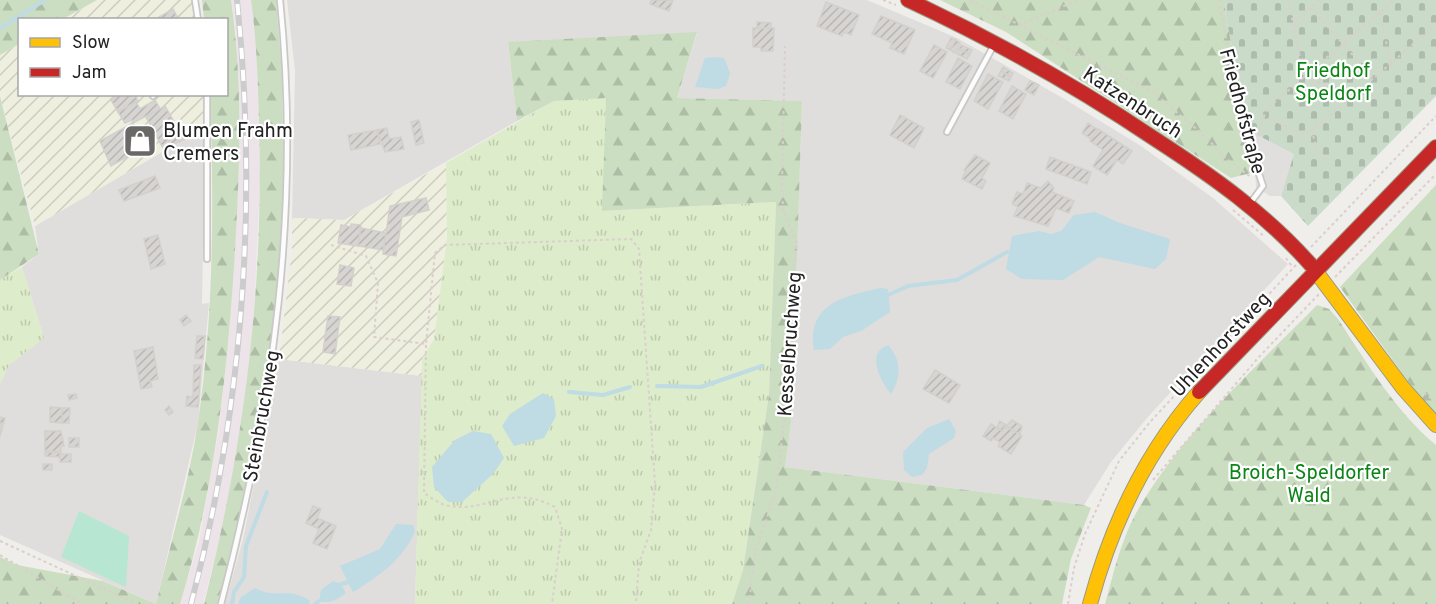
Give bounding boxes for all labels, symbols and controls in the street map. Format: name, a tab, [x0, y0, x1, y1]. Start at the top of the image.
legend	[18, 18, 228, 96]
text: Slow	[72, 32, 110, 55]
street label: Friedhofstraße	[1212, 46, 1270, 177]
park label: Friedhof Speldorf	[1295, 59, 1372, 108]
text: Jam	[72, 62, 107, 85]
street label: Katzenbruch	[1077, 62, 1187, 146]
place label: Blumen Frahm Cremers	[163, 119, 293, 168]
shop icon: Blumen Frahm Cremers	[122, 123, 158, 159]
street label: Kesselbruchweg	[773, 271, 809, 417]
street label: Uhlenhorstweg	[1166, 287, 1277, 404]
street label: Steinbruchweg	[239, 348, 287, 484]
park label: Broich-Speldorfer Wald	[1229, 461, 1389, 510]

